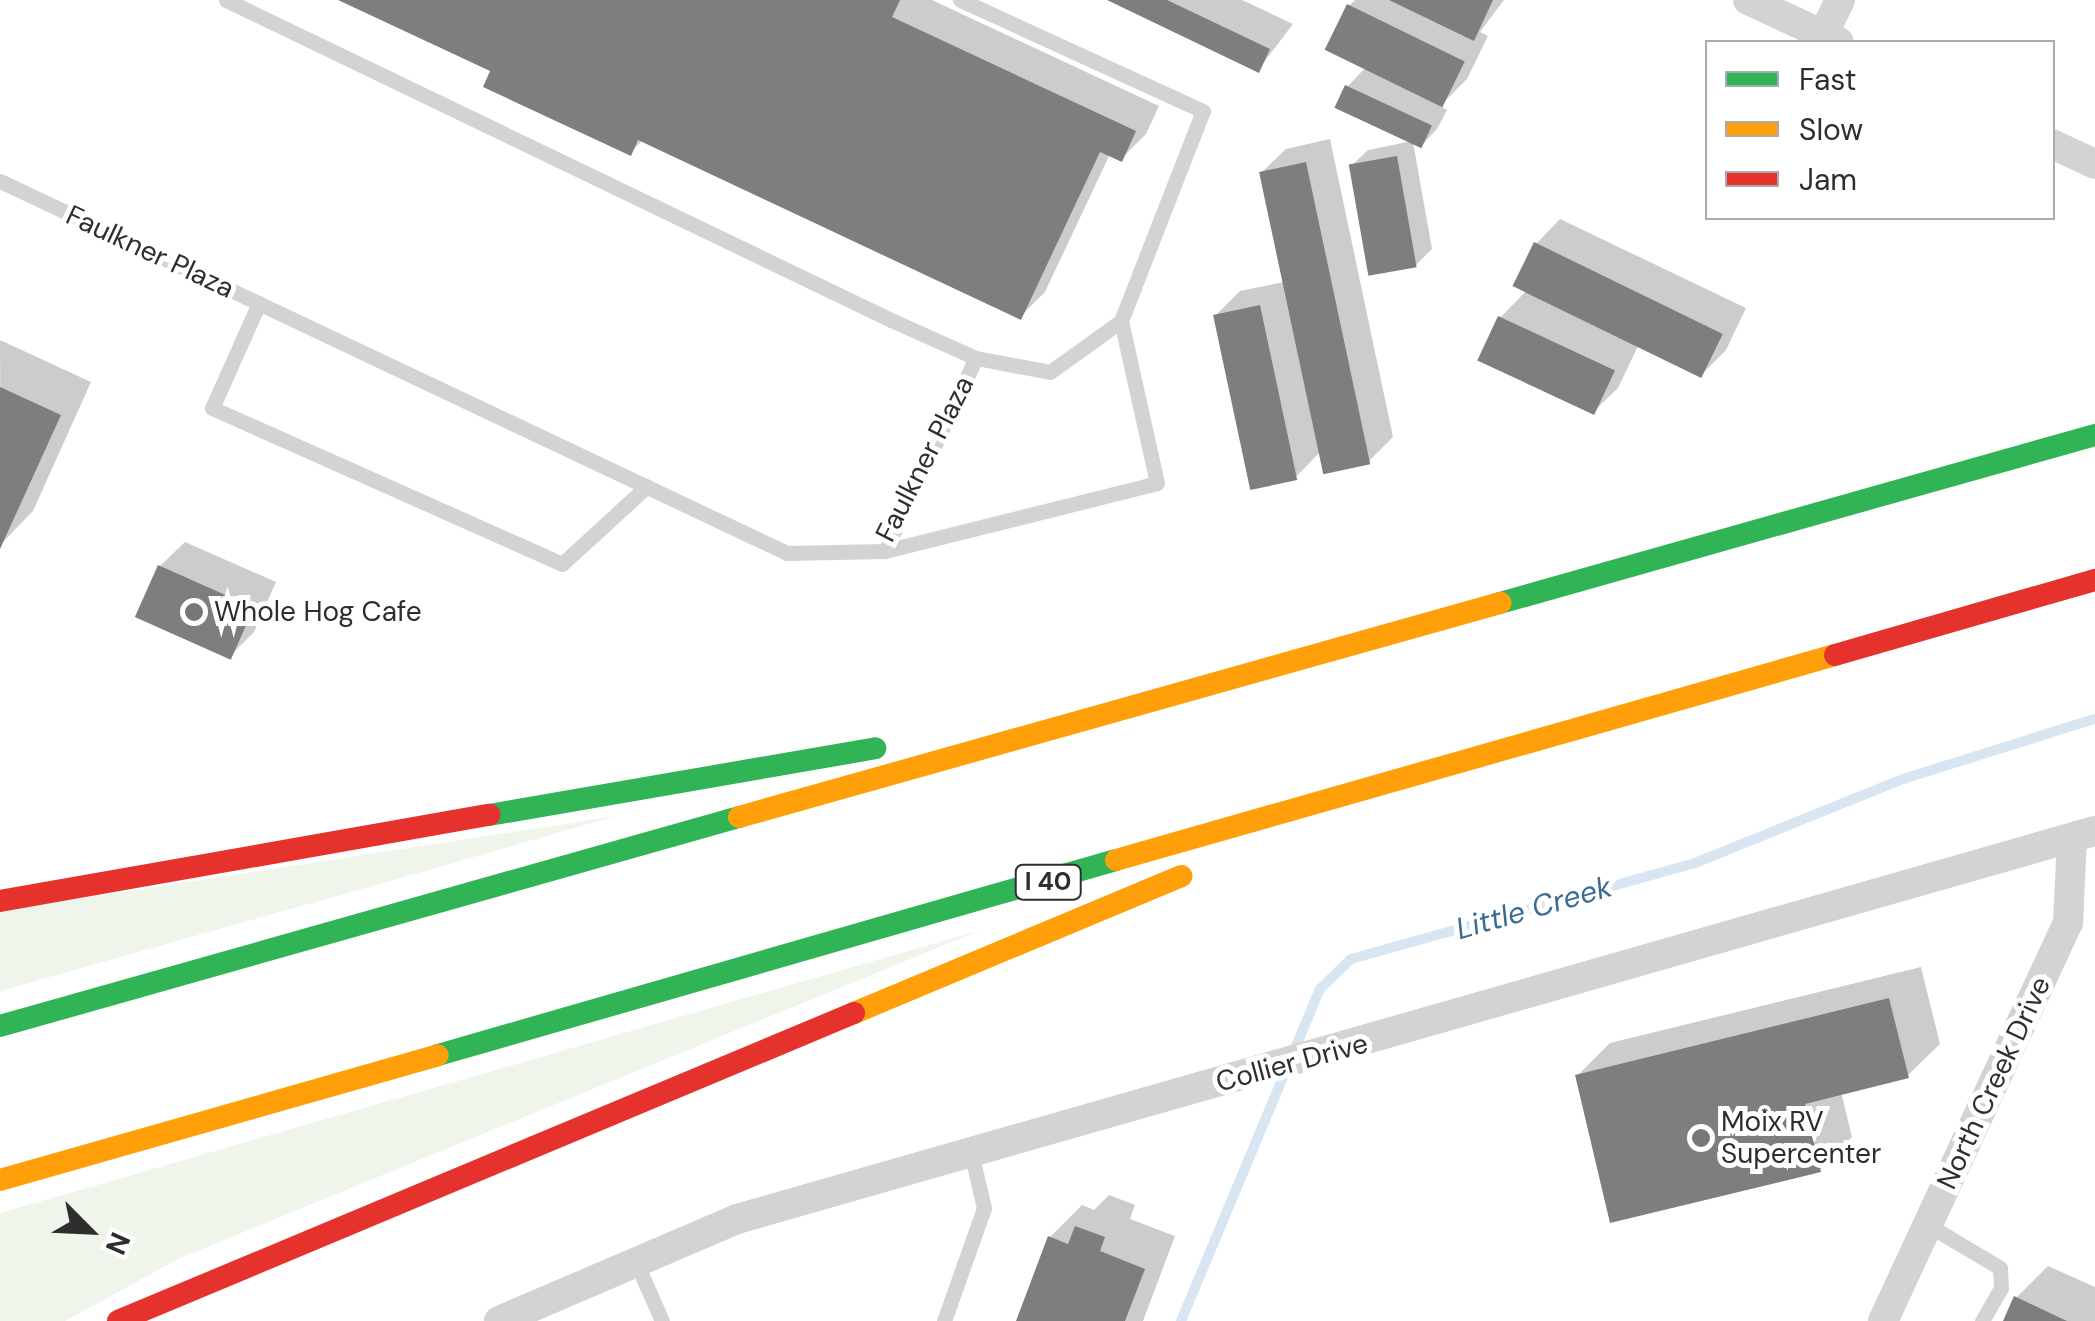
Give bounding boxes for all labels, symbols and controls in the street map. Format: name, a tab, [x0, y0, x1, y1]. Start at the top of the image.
legend	[1705, 40, 2055, 220]
text: Fast	[1799, 60, 1857, 99]
text: Slow	[1799, 110, 1863, 149]
text: Jam	[1799, 160, 1857, 199]
street label: Faulkner Plaza	[61, 198, 239, 306]
street label: Faulkner Plaza	[869, 371, 981, 547]
place label: Whole Hog Cafe	[214, 595, 422, 629]
marker: Whole Hog Cafe	[183, 601, 205, 623]
road number: I 40	[1013, 862, 1083, 902]
water label: Little Creek	[1452, 869, 1616, 947]
street label: North Creek Drive	[1930, 971, 2058, 1195]
street label: Collier Drive	[1212, 1027, 1372, 1099]
place label: Moix RV Supercenter	[1721, 1105, 1881, 1171]
marker: Moix RV Supercenter	[1690, 1127, 1712, 1149]
north arrow	[40, 1181, 140, 1281]
text: N	[97, 1227, 139, 1260]

